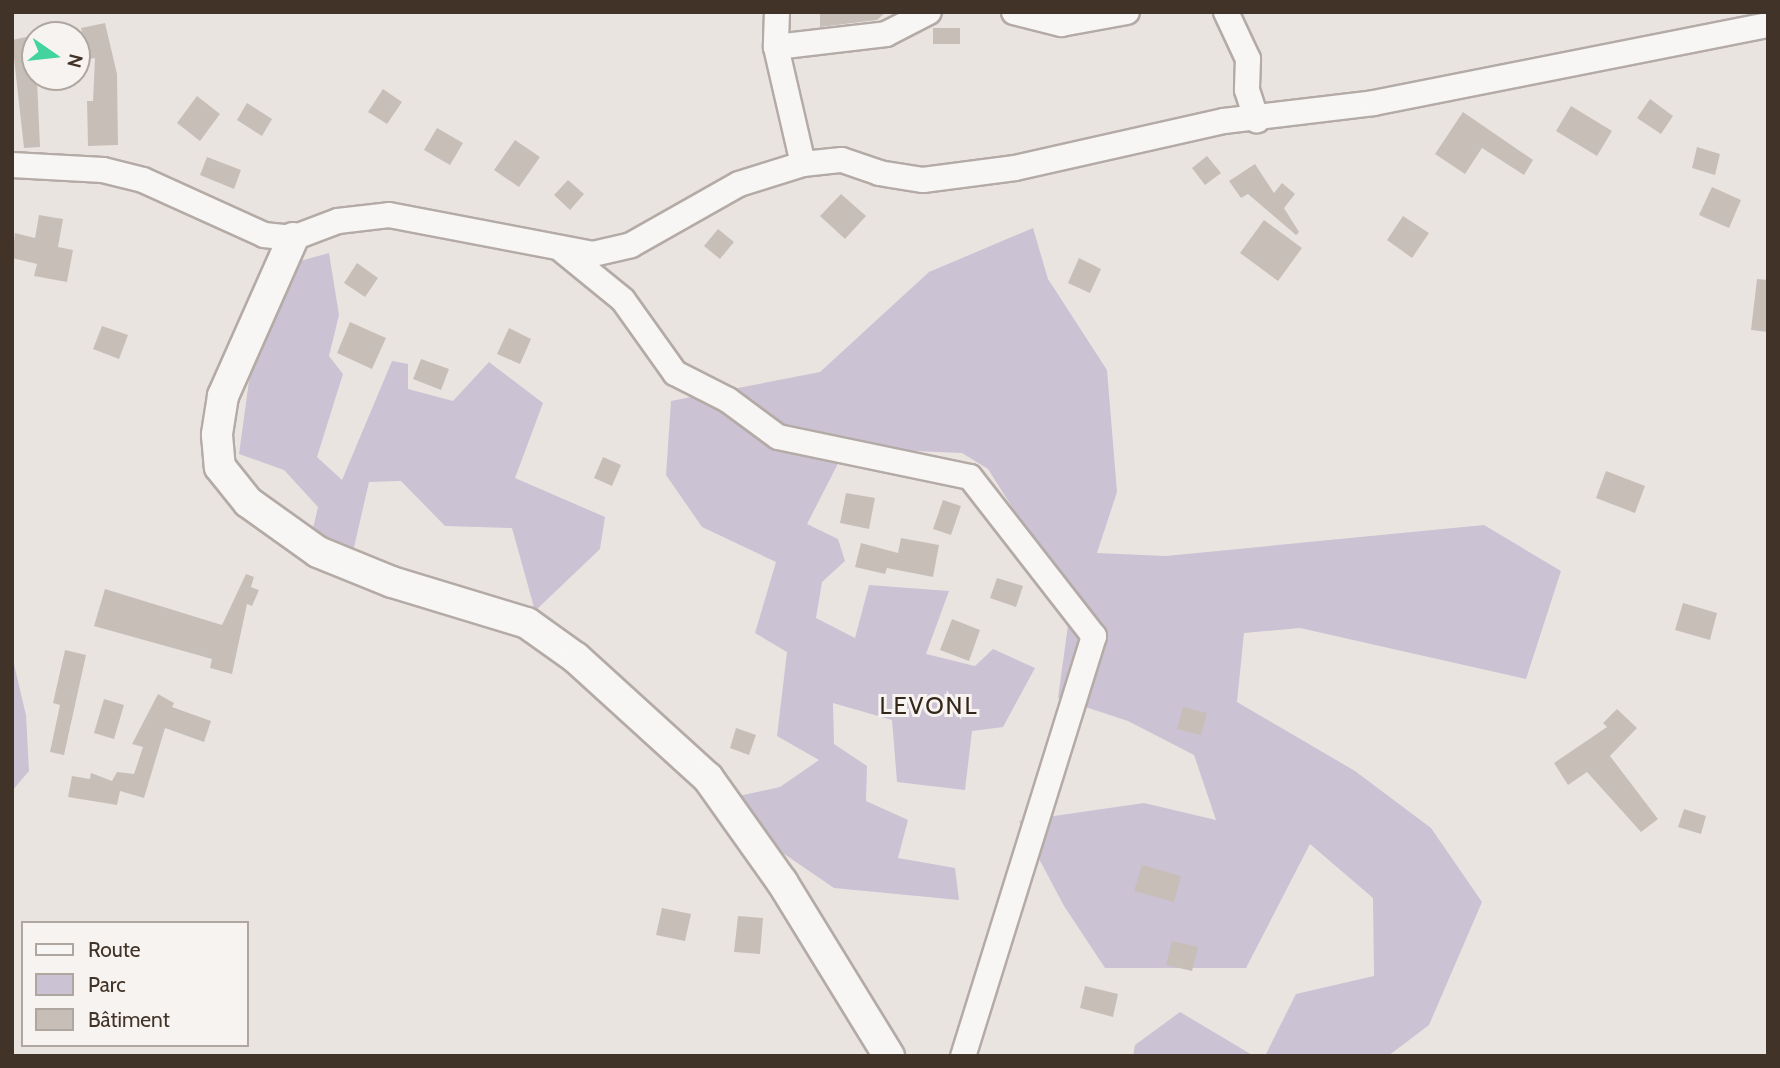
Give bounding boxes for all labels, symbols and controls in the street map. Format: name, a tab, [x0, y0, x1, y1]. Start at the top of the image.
north arrow	[21, 21, 91, 91]
text: N	[62, 51, 88, 70]
district label: LEVONL	[880, 692, 978, 720]
legend	[21, 921, 248, 1047]
text: Route	[88, 937, 141, 962]
text: Parc	[88, 972, 126, 997]
text: Bâtiment	[88, 1007, 170, 1032]

